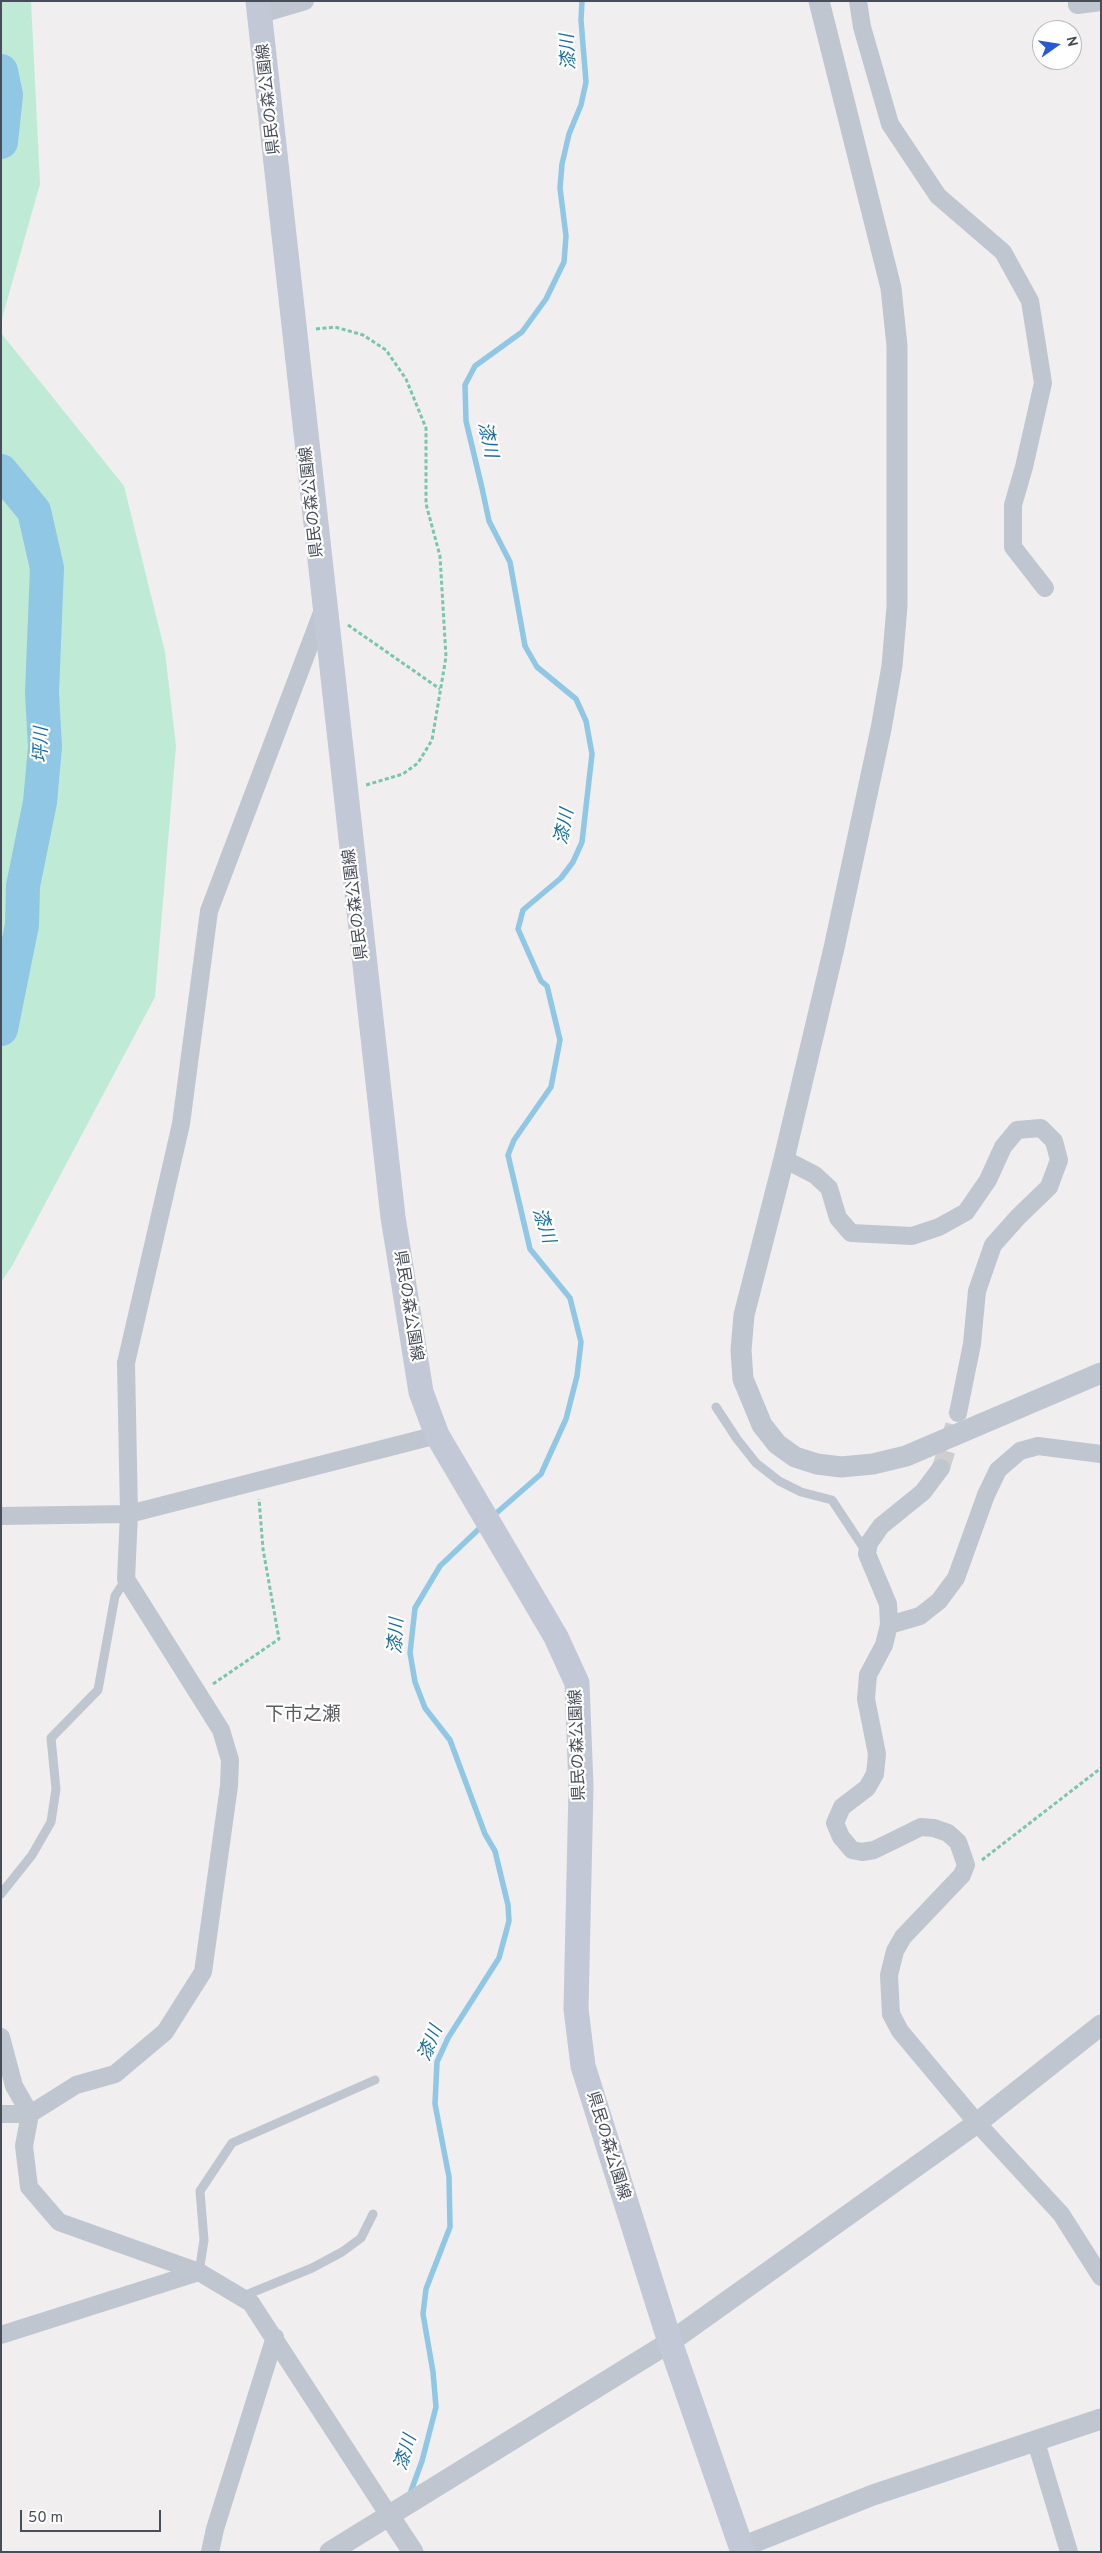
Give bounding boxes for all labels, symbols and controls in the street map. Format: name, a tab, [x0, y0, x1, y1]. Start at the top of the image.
north arrow	[1032, 20, 1082, 70]
water label: 漆川	[558, 33, 582, 71]
text: N	[1062, 35, 1081, 49]
street label: 県民の森公園線	[255, 42, 285, 156]
water label: 漆川	[472, 420, 500, 460]
street label: 県民の森公園線	[298, 445, 328, 559]
water label: 坪川	[32, 727, 54, 763]
water label: 漆川	[552, 807, 580, 847]
street label: 県民の森公園線	[341, 847, 373, 961]
water label: 漆川	[526, 1206, 558, 1246]
street label: 県民の森公園線	[389, 1249, 425, 1363]
water label: 漆川	[386, 1617, 410, 1655]
street label: 県民の森公園線	[567, 1689, 591, 1801]
district label: 下市之瀬	[265, 1705, 341, 1727]
water label: 漆川	[415, 2023, 449, 2065]
street label: 県民の森公園線	[581, 2090, 633, 2202]
water label: 漆川	[391, 2433, 423, 2473]
scale bar	[22, 2500, 164, 2532]
text: 50 m	[28, 2509, 63, 2528]

